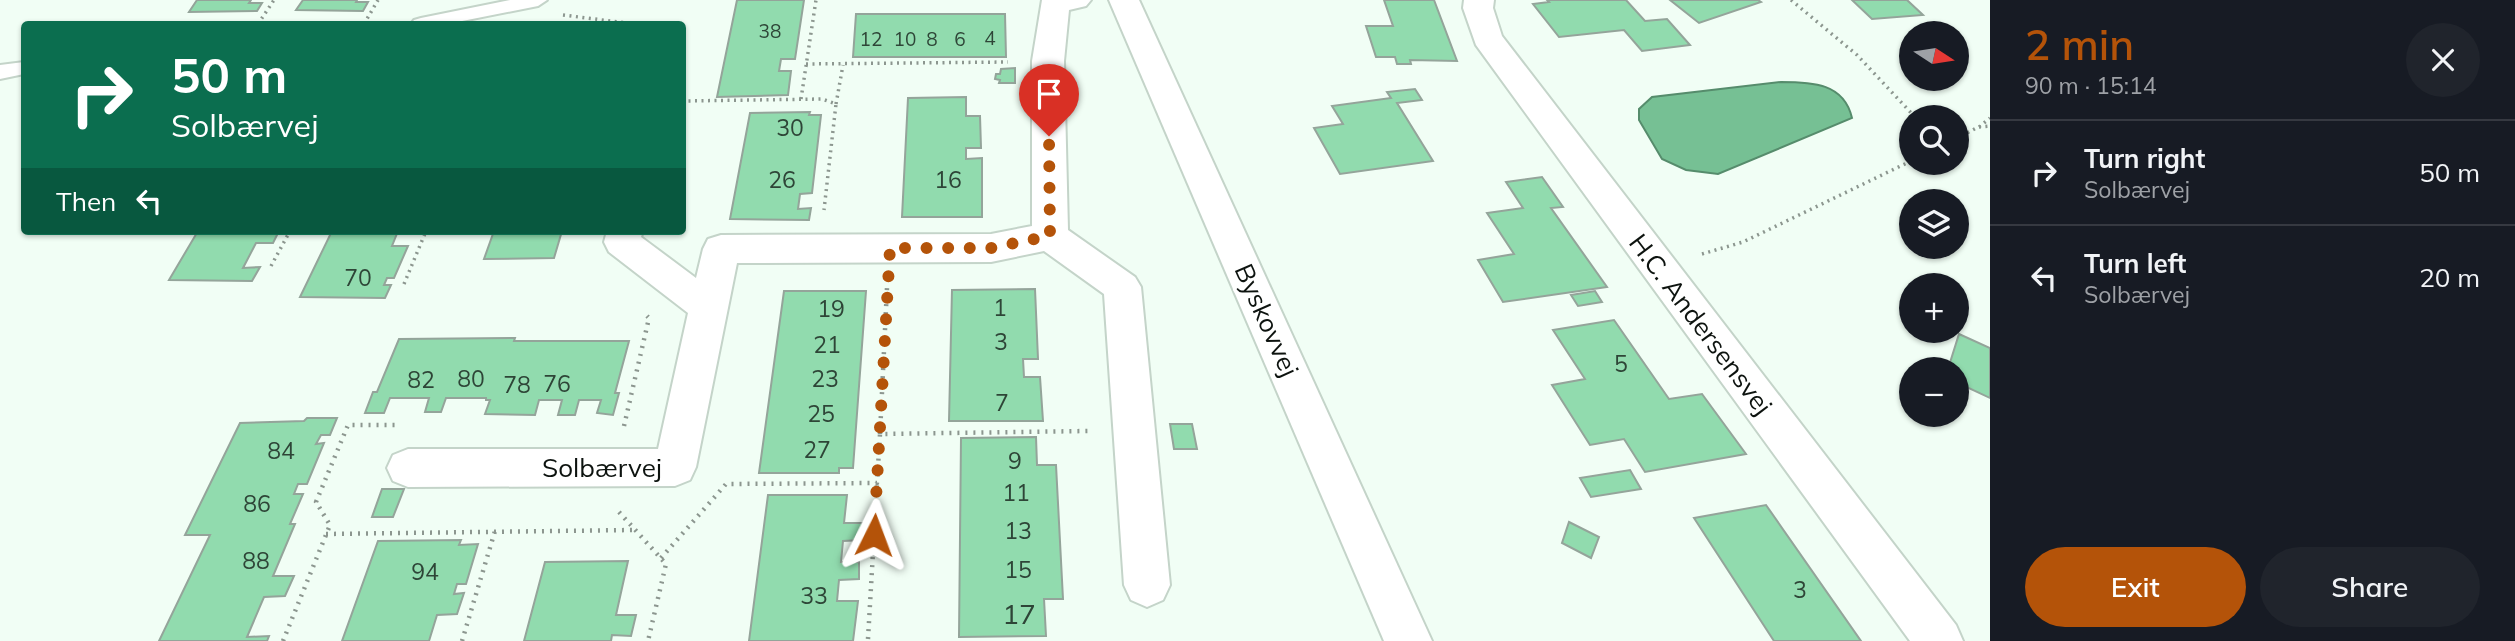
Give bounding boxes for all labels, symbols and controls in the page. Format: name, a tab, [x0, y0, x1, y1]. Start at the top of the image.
text: 2 min	[2025, 18, 2134, 71]
house number: 38	[759, 19, 781, 43]
north arrow	[1899, 21, 1969, 91]
map controls	[1899, 21, 1969, 427]
button: close	[2406, 23, 2480, 97]
house number: 4	[984, 26, 996, 50]
house number: 12	[860, 27, 882, 51]
house number: 10	[894, 27, 916, 51]
house number: 8	[926, 27, 938, 51]
house number: 6	[954, 27, 966, 51]
text: 50 m	[171, 44, 287, 105]
icon: right	[56, 49, 147, 140]
pin	[1019, 64, 1079, 136]
text: 90 m · 15:14	[2025, 71, 2157, 100]
icon: arrive	[1030, 75, 1068, 113]
text: Solbærvej	[171, 105, 319, 145]
button: search	[1899, 105, 1969, 175]
house number: 30	[776, 113, 804, 142]
text: Turn right	[2084, 142, 2205, 175]
icon: right	[2025, 154, 2063, 192]
text: 50 m	[2419, 156, 2480, 189]
house number: 26	[768, 165, 796, 194]
house number: 16	[934, 165, 962, 194]
text: Solbærvej	[2084, 175, 2190, 204]
icon: left	[130, 182, 168, 220]
text: Then	[56, 185, 116, 218]
button: layers	[1899, 189, 1969, 259]
street label: H.C. Andersensvej	[1622, 227, 1780, 421]
text: Turn left	[2084, 247, 2186, 280]
street label: Byskovvej	[1228, 259, 1306, 381]
icon: left	[2025, 259, 2063, 297]
text: 20 m	[2419, 261, 2480, 294]
house number: 70	[344, 263, 372, 292]
button: +	[1899, 273, 1969, 343]
text: Solbærvej	[2084, 280, 2190, 309]
house number: 1	[993, 293, 1007, 322]
house number: 19	[817, 294, 845, 323]
house number: 3	[994, 327, 1008, 356]
house number: 21	[813, 330, 841, 359]
house number: 5	[1614, 349, 1628, 378]
button: −	[1899, 357, 1969, 427]
house number: 80	[457, 364, 485, 393]
house number: 23	[811, 364, 839, 393]
house number: 82	[407, 365, 435, 394]
house number: 76	[543, 369, 571, 398]
house number: 78	[503, 370, 531, 399]
house number: 7	[995, 388, 1009, 417]
house number: 25	[807, 399, 835, 428]
house number: 27	[803, 435, 831, 464]
house number: 84	[267, 436, 295, 465]
house number: 9	[1008, 446, 1022, 475]
street label: Solbærvej	[542, 451, 662, 484]
house number: 11	[1002, 478, 1030, 507]
house number: 86	[243, 489, 271, 518]
position arrow	[837, 498, 911, 572]
house number: 13	[1004, 516, 1032, 545]
house number: 88	[242, 546, 270, 575]
button: Exit	[2025, 547, 2246, 627]
button: Share	[2260, 547, 2480, 627]
house number: 15	[1004, 555, 1032, 584]
house number: 94	[411, 557, 439, 586]
house number: 3	[1793, 575, 1807, 604]
house number: 33	[800, 581, 828, 610]
house number: 17	[1002, 596, 1036, 631]

